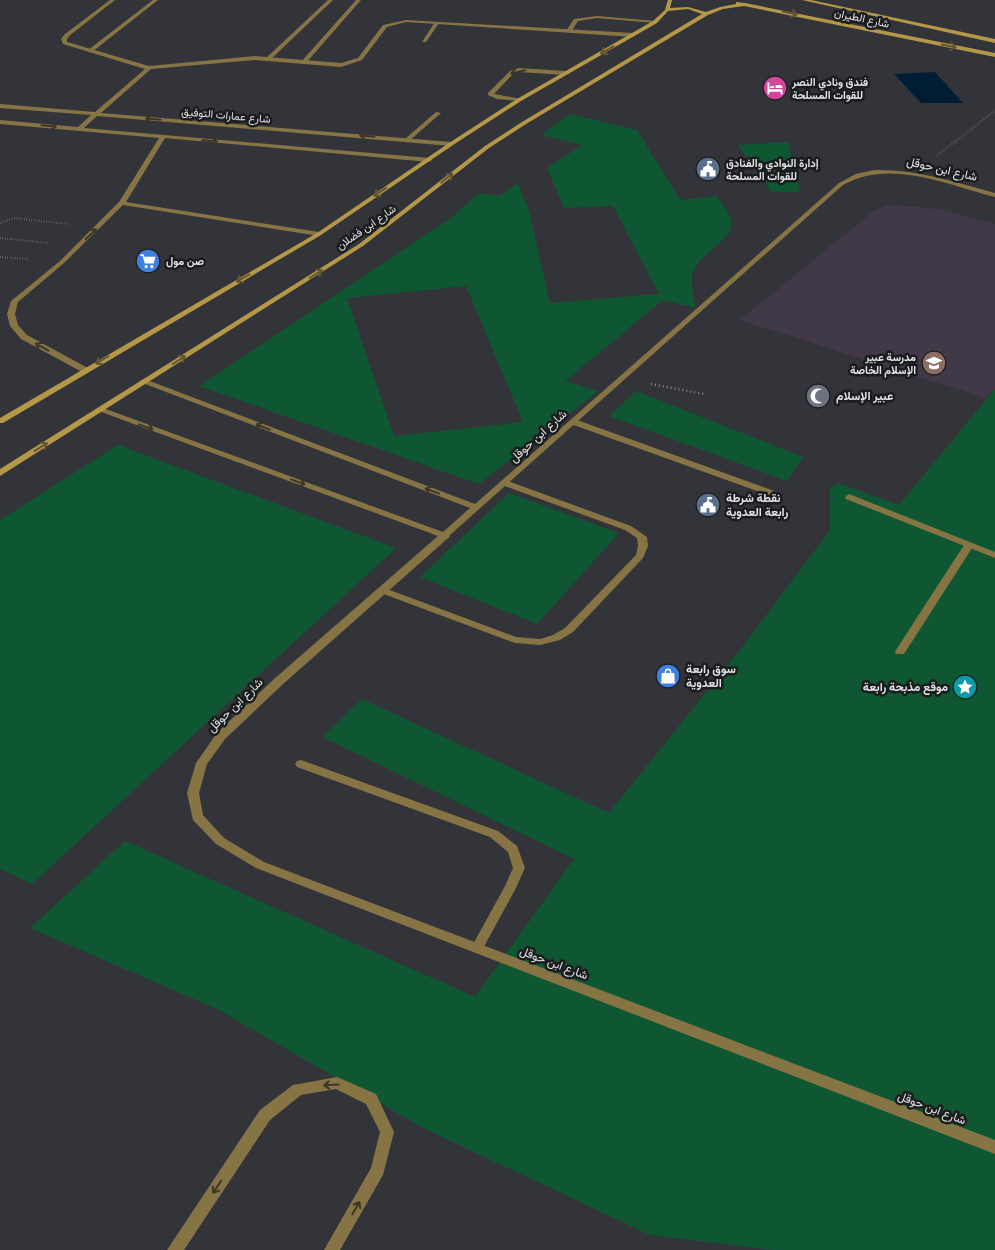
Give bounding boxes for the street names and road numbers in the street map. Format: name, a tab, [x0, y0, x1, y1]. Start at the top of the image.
street label: شارع الطيران	[833, 4, 891, 32]
street label: شارع عمارات التوفيق	[181, 103, 272, 127]
street label: شارع ابن حوقل	[905, 152, 979, 186]
street label: شارع ابن فضلان	[333, 200, 399, 254]
street label: شارع ابن حوقل	[505, 405, 571, 467]
street label: شارع ابن حوقل	[203, 674, 267, 736]
street label: شارع ابن حوقل	[517, 942, 591, 984]
street label: شارع ابن حوقل	[895, 1087, 969, 1129]

